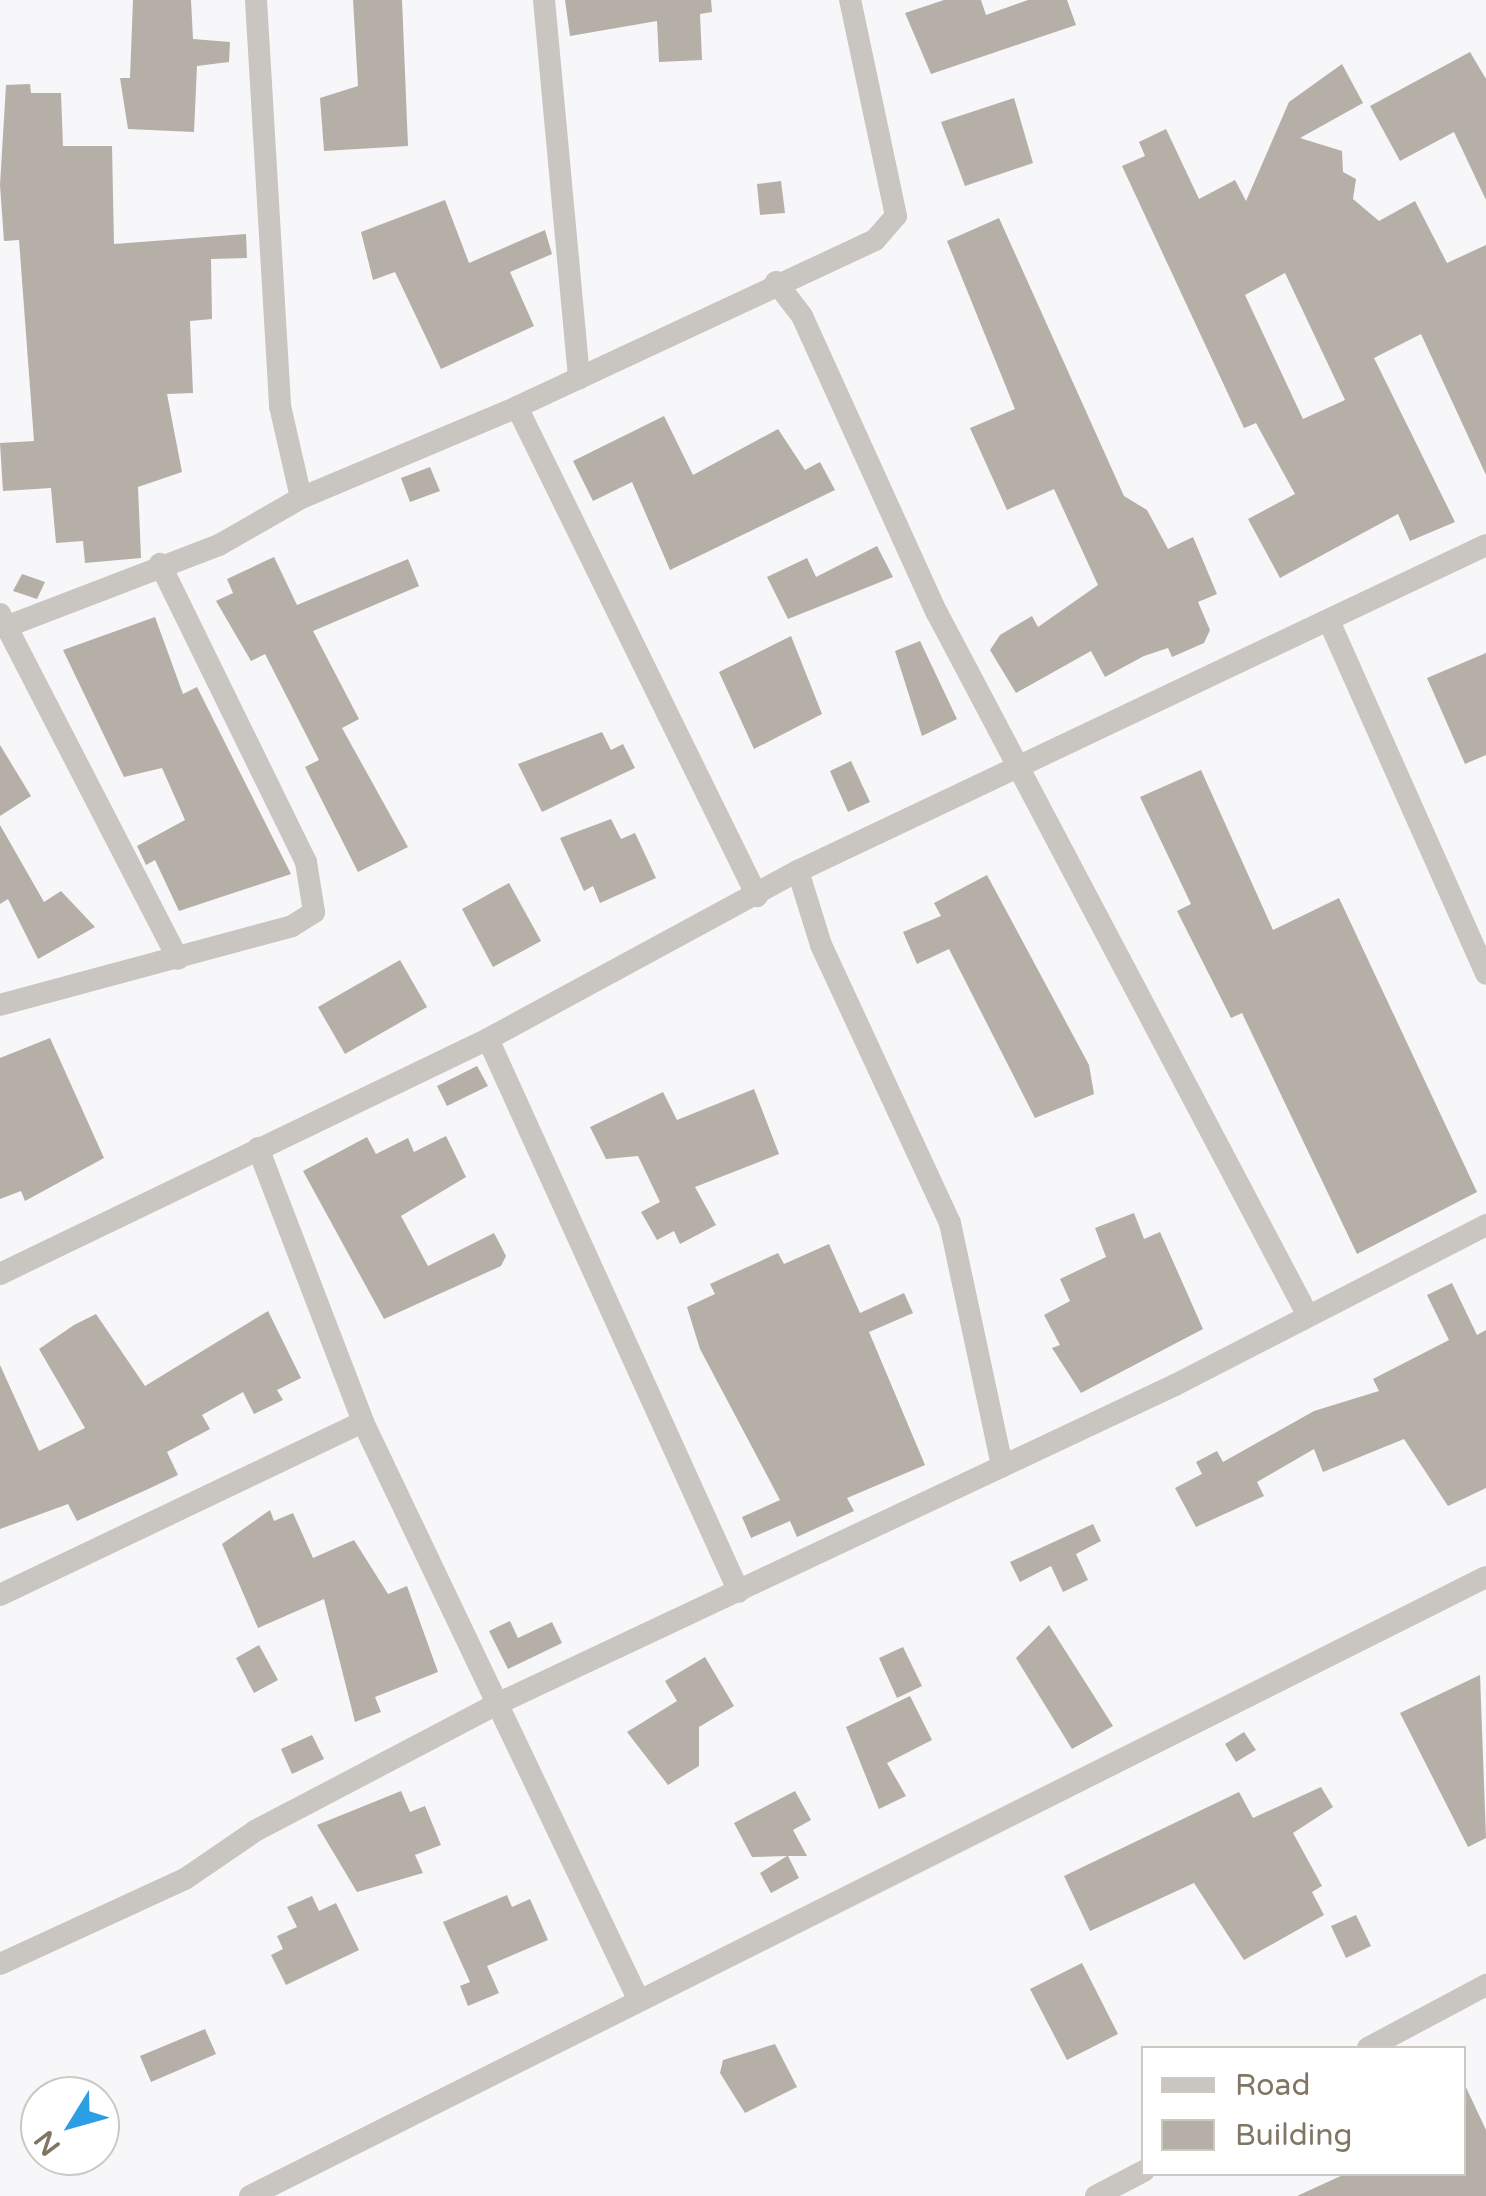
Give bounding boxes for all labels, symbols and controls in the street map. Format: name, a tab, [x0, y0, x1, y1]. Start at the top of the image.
legend	[1141, 2046, 1466, 2176]
text: Road	[1235, 2067, 1310, 2104]
north arrow	[20, 2076, 120, 2176]
text: Building	[1235, 2117, 1352, 2154]
text: N	[27, 2124, 68, 2162]

